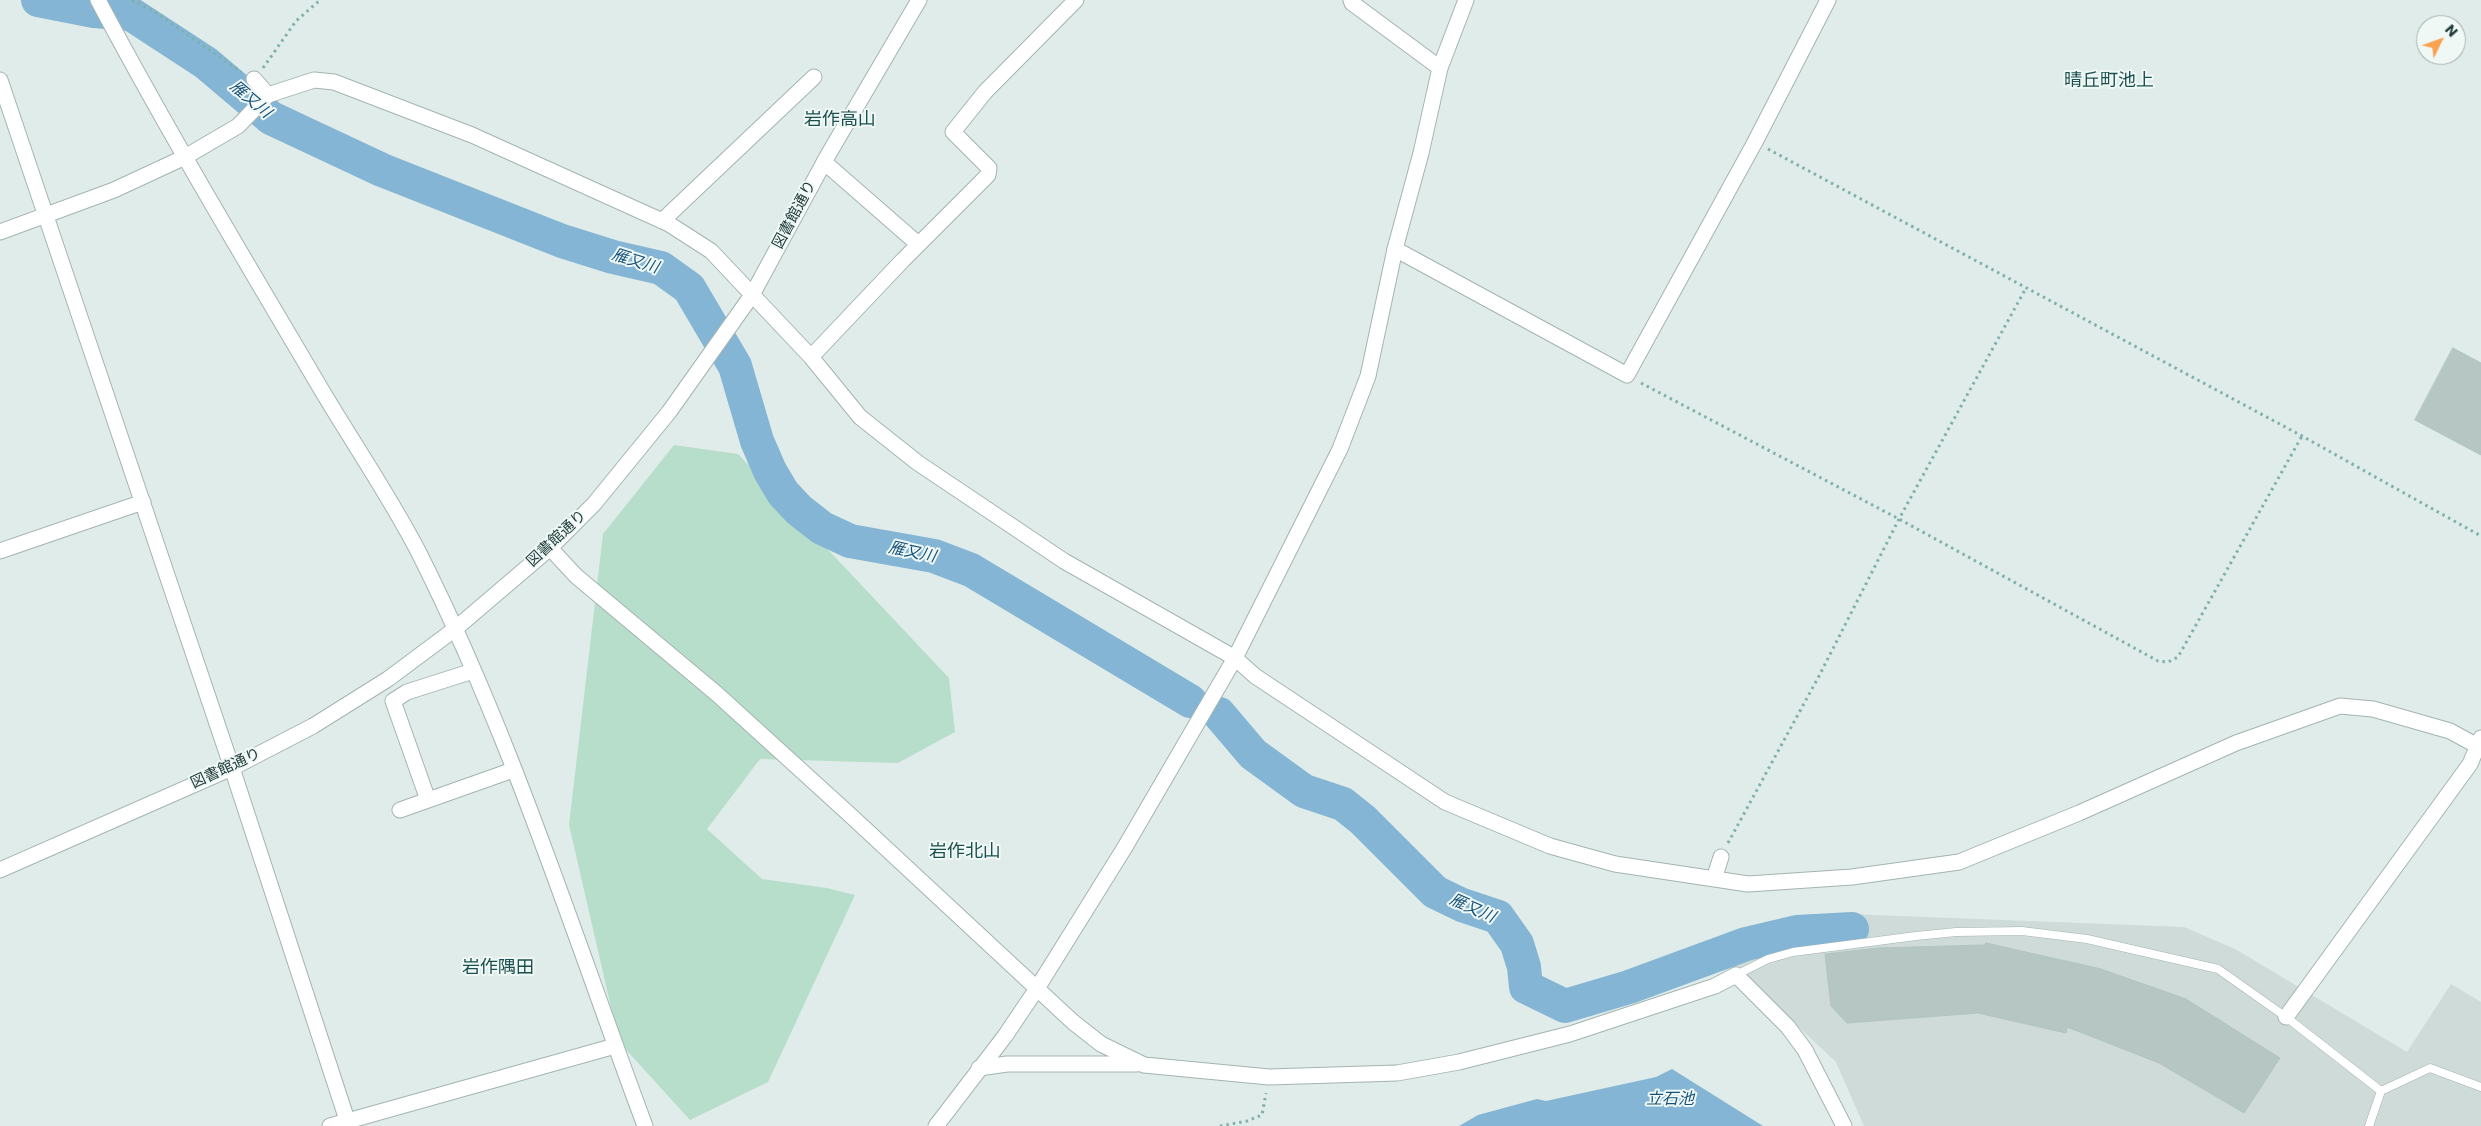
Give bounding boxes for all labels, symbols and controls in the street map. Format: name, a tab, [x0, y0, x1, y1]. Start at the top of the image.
north arrow	[2416, 15, 2466, 65]
text: N	[2440, 20, 2462, 41]
district label: 晴丘町池上	[2064, 70, 2154, 92]
water label: 雁又川	[225, 77, 275, 123]
district label: 岩作高山	[804, 109, 876, 131]
street label: 図書館通り	[769, 178, 821, 252]
water label: 雁又川	[609, 246, 661, 278]
street label: 図書館通り	[523, 507, 591, 571]
water label: 雁又川	[887, 539, 937, 567]
street label: 図書館通り	[188, 745, 264, 793]
district label: 岩作北山	[929, 841, 1001, 863]
water label: 雁又川	[1446, 890, 1498, 928]
district label: 岩作隅田	[462, 957, 534, 979]
water label: 立石池	[1646, 1090, 1694, 1110]

